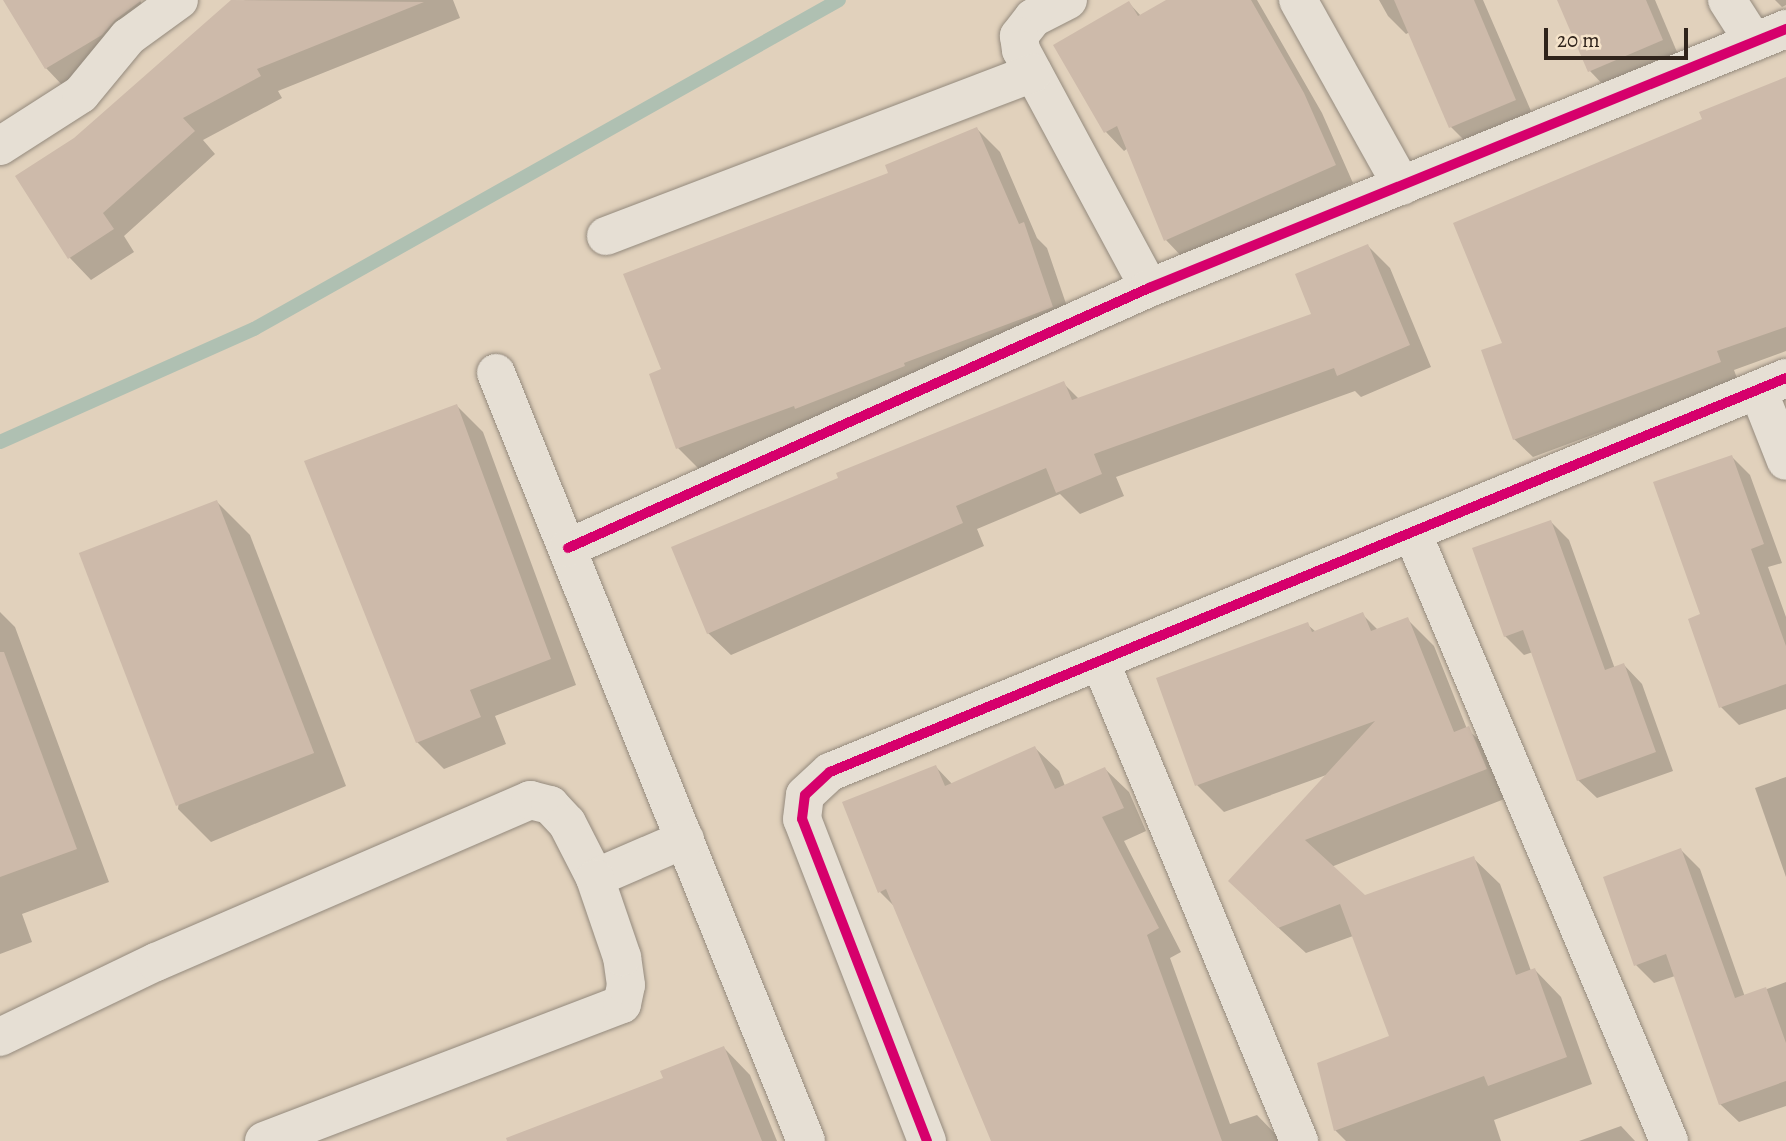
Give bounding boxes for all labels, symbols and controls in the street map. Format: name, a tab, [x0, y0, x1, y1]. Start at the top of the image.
scale bar	[1548, 14, 1692, 58]
text: 20 m	[1557, 26, 1600, 54]

